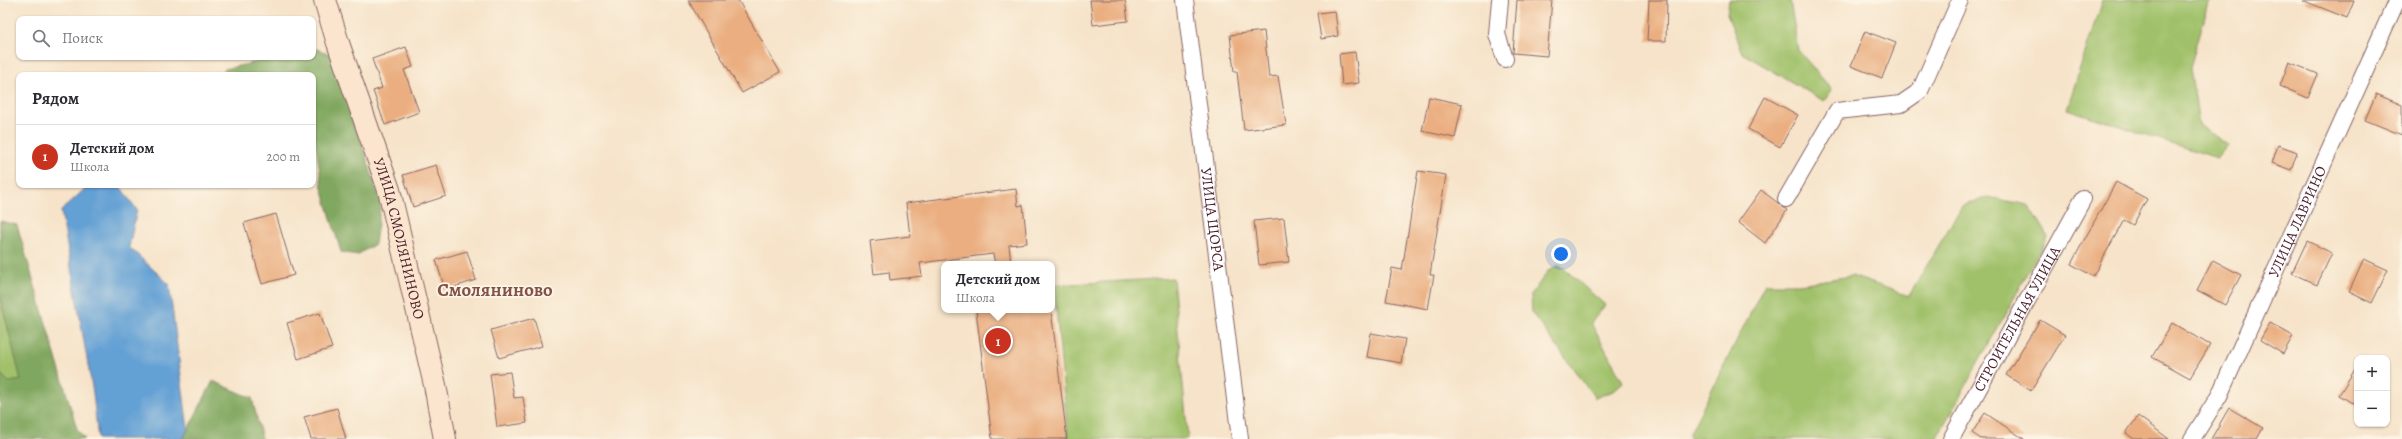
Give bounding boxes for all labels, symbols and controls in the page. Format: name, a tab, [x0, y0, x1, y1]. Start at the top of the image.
search box	[16, 16, 316, 60]
icon: search	[30, 27, 52, 49]
text: Поиск	[62, 28, 103, 48]
text: Рядом	[32, 87, 79, 110]
text: Детский дом	[70, 138, 154, 158]
text: 1	[43, 148, 47, 165]
text: 200 m	[267, 148, 300, 165]
street label: УЛИЦА СМОЛЯНИНОВО	[369, 155, 429, 321]
text: Школа	[70, 158, 109, 175]
street label: УЛИЦА ЛАВРИНО	[2264, 163, 2331, 280]
street label: УЛИЦА ЩОРСА	[1196, 166, 1229, 272]
street label: СТРОИТЕЛЬНАЯ УЛИЦА	[1969, 242, 2065, 395]
your location	[1551, 244, 1571, 264]
popup	[941, 261, 1055, 313]
text: Детский дом	[956, 269, 1040, 289]
district label: Смоляниново	[437, 277, 553, 303]
text: Школа	[956, 289, 995, 306]
pin: 1	[985, 326, 1011, 356]
map controls	[2354, 355, 2390, 427]
button: +	[2354, 355, 2390, 391]
button: −	[2354, 391, 2390, 427]

